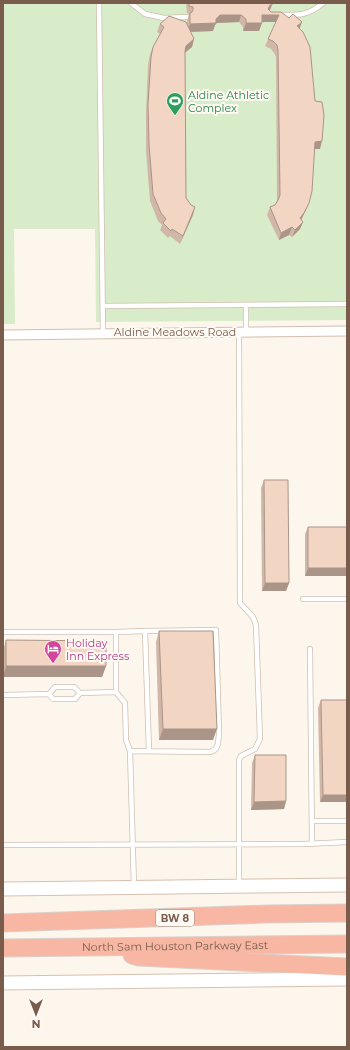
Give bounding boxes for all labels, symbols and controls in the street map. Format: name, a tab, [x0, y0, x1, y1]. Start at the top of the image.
place label: Aldine Athletic Complex	[188, 88, 269, 115]
sports icon: Aldine Athletic Complex	[165, 91, 185, 116]
street label: Aldine Meadows Road	[114, 325, 236, 339]
place label: Holiday Inn Express	[66, 636, 130, 663]
hotel icon: Holiday Inn Express	[43, 639, 63, 664]
road number: BW 8	[156, 910, 194, 926]
street label: North Sam Houston Parkway East	[82, 938, 269, 954]
north arrow	[16, 994, 56, 1034]
text: N	[32, 1017, 40, 1031]

